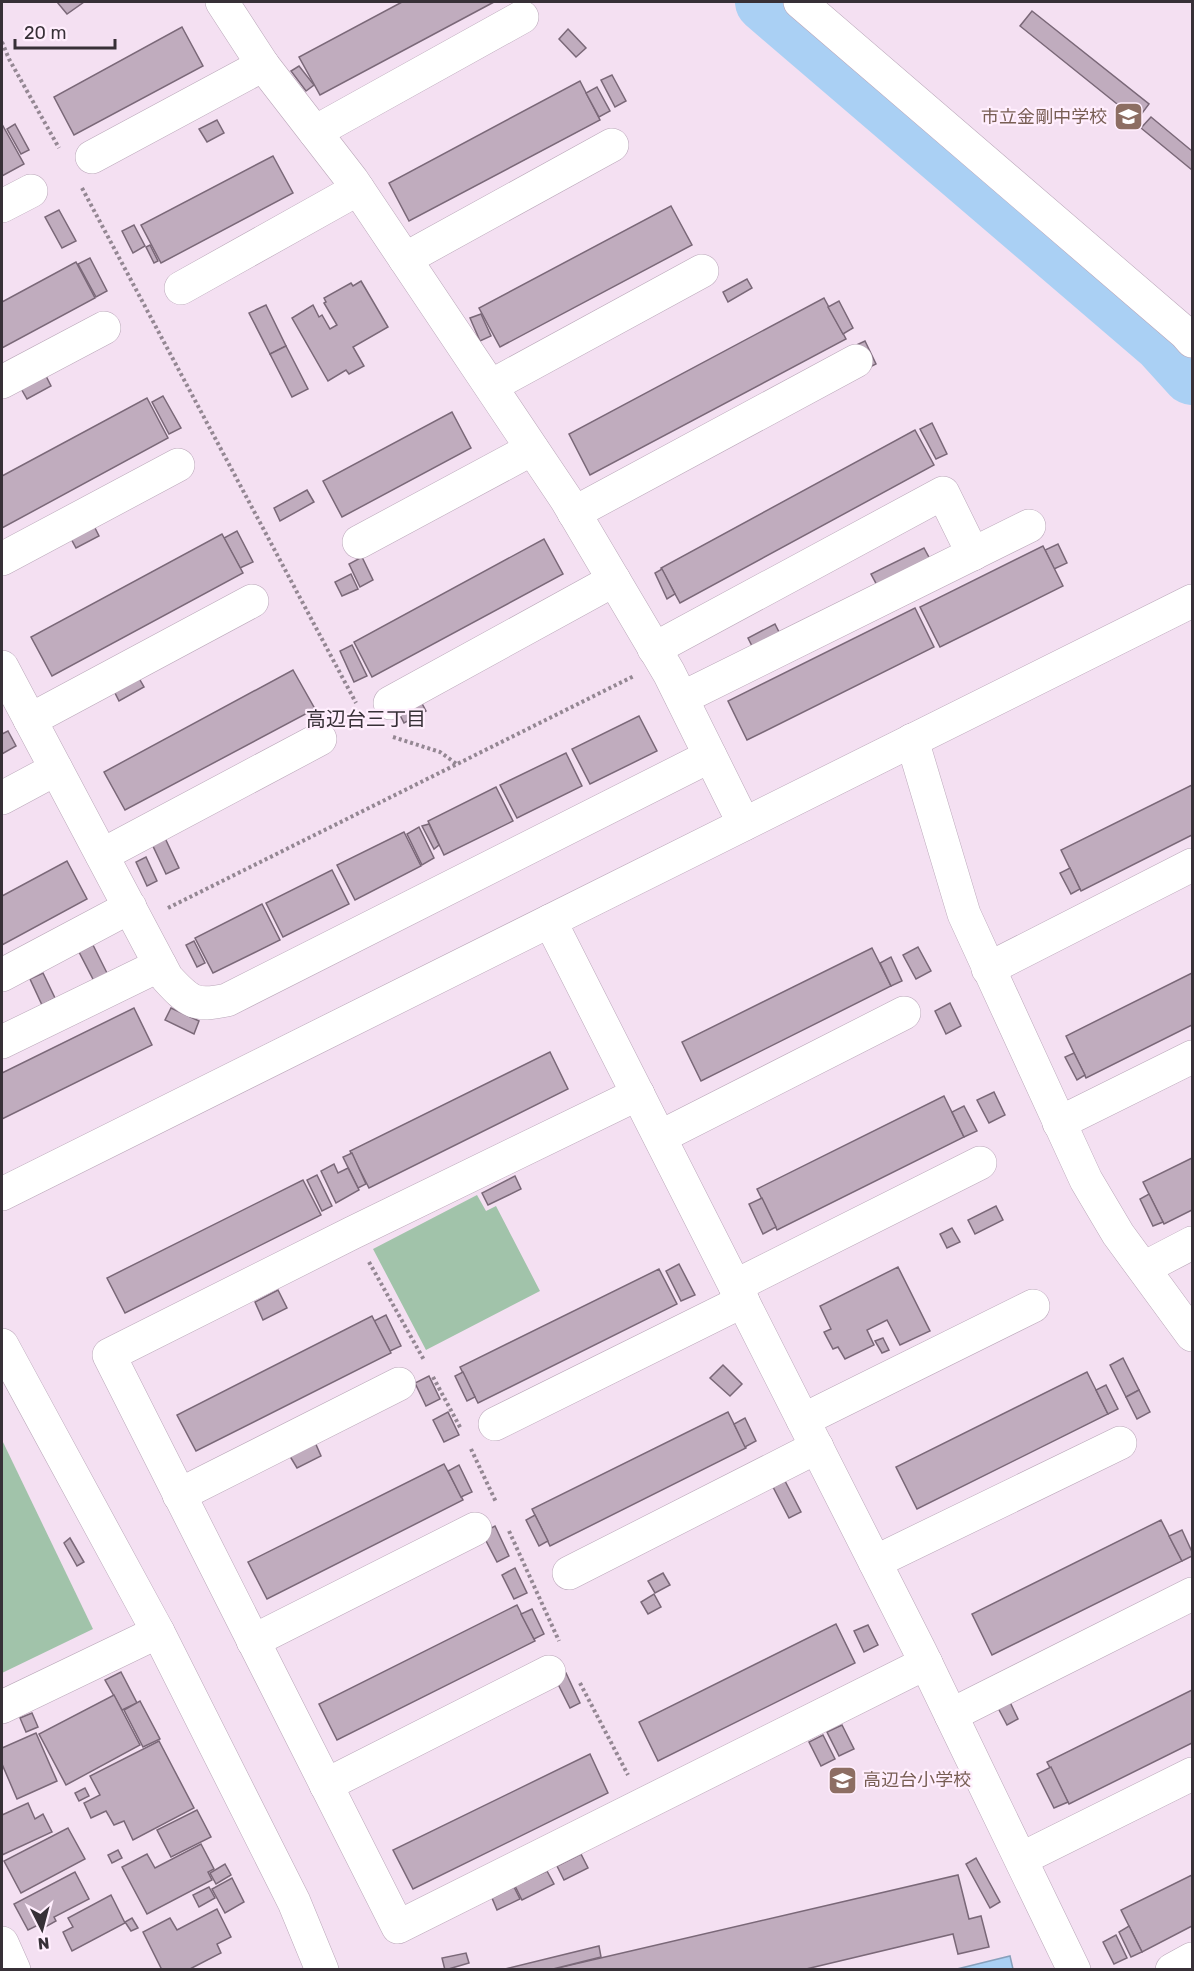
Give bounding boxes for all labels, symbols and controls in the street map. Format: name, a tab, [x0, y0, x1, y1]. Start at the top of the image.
scale bar	[15, 12, 116, 50]
text: 20 m	[24, 22, 66, 44]
school or university icon: 市立金剛中学校	[1112, 101, 1144, 133]
place label: 市立金剛中学校	[981, 106, 1107, 128]
district label: 高辺台三丁目	[306, 707, 426, 731]
school or university icon: 高辺台小学校	[826, 1764, 858, 1796]
place label: 高辺台小学校	[863, 1769, 971, 1791]
north arrow	[12, 1899, 72, 1959]
text: N	[37, 1933, 50, 1953]

